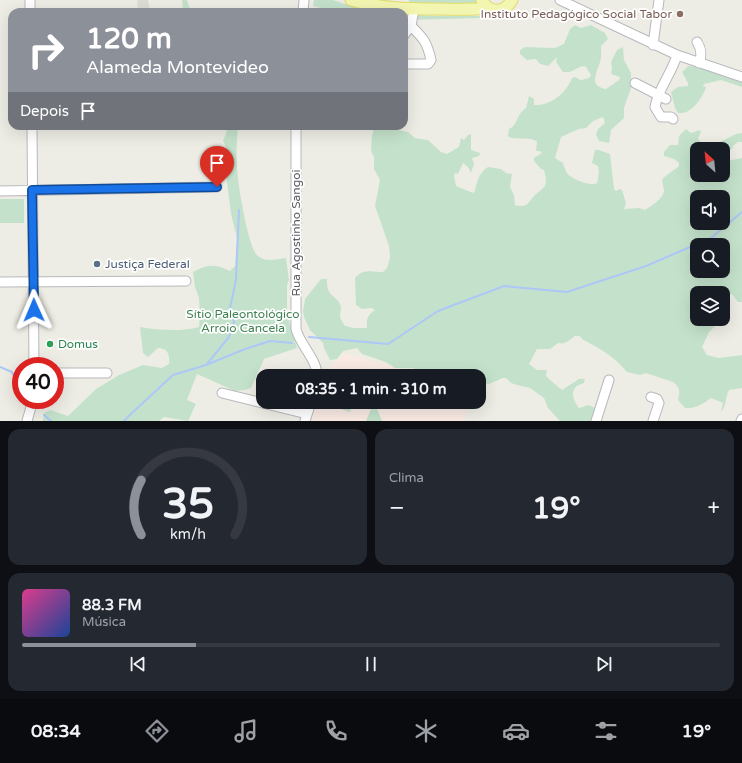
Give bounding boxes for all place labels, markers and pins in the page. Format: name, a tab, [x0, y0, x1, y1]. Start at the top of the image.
place label: Instituto Pedagógico Social Tabor	[481, 7, 672, 21]
marker: Instituto Pedagógico Social Tabor	[675, 9, 685, 19]
pin	[200, 146, 234, 187]
place label: Justiça Federal	[105, 257, 190, 271]
marker: Justiça Federal	[92, 259, 102, 269]
place label: Domus	[58, 337, 98, 351]
marker: Domus	[45, 339, 55, 349]

